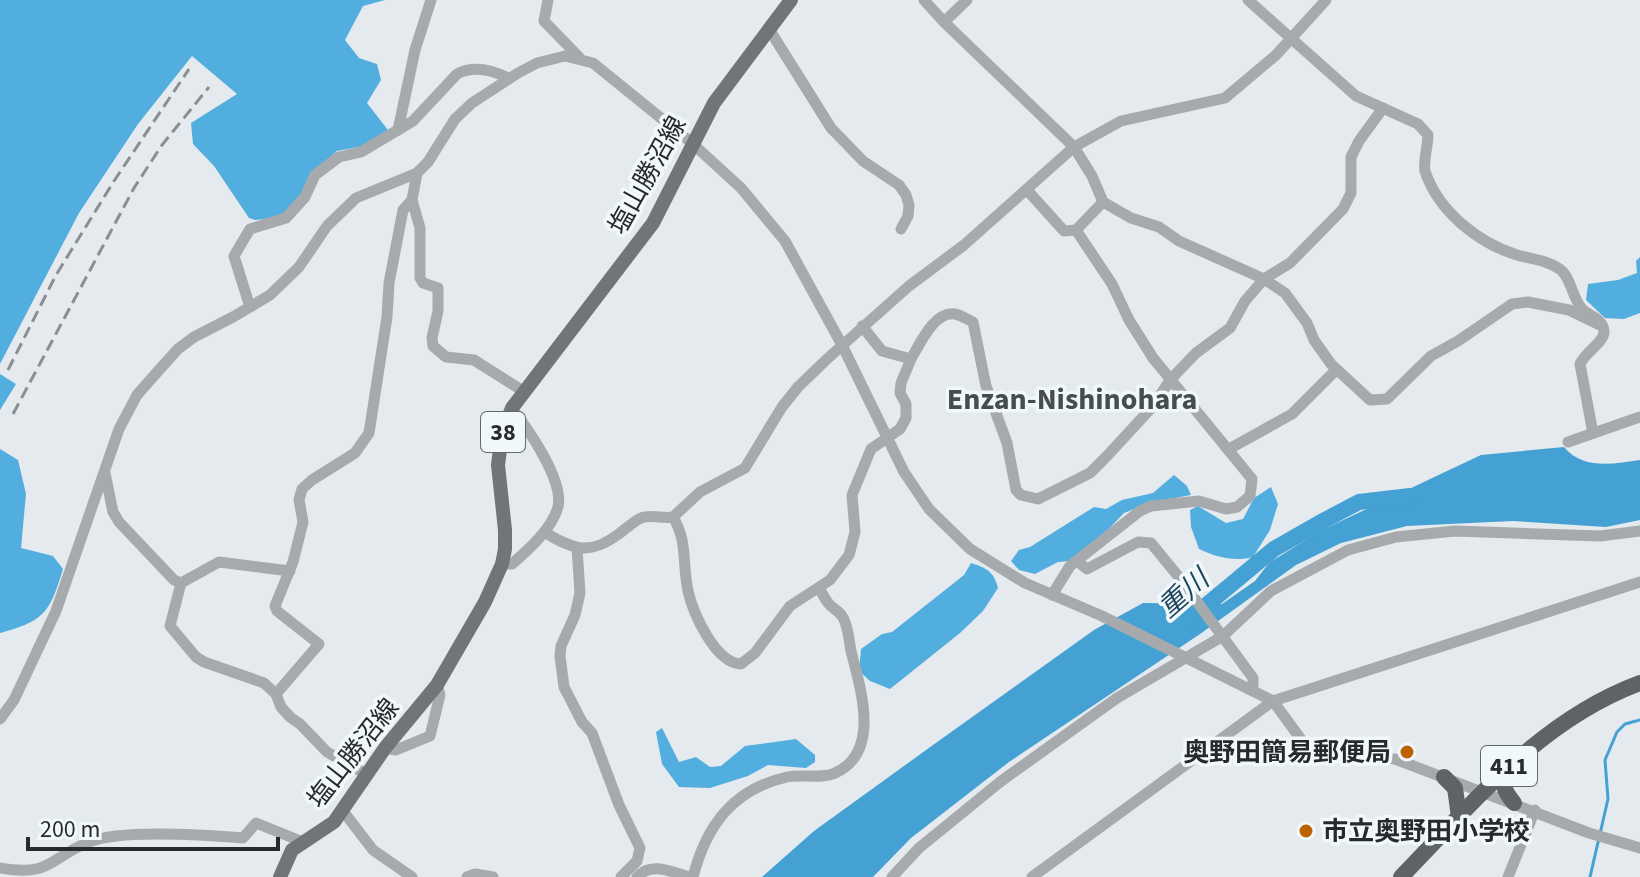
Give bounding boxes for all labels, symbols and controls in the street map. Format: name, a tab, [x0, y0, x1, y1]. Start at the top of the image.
street label: 塩山勝沼線	[600, 109, 695, 241]
district label: Enzan-Nishinohara	[947, 378, 1197, 421]
road number: 38	[481, 412, 525, 452]
water label: 重川	[1149, 558, 1220, 627]
street label: 塩山勝沼線	[299, 691, 408, 816]
place label: 奥野田簡易郵便局	[1183, 734, 1391, 771]
marker: 奥野田簡易郵便局	[1398, 743, 1416, 761]
road number: 411	[1481, 746, 1537, 786]
scale bar	[28, 801, 278, 851]
text: 200 m	[40, 812, 100, 847]
place label: 市立奥野田小学校	[1322, 813, 1530, 850]
marker: 市立奥野田小学校	[1297, 822, 1315, 840]

